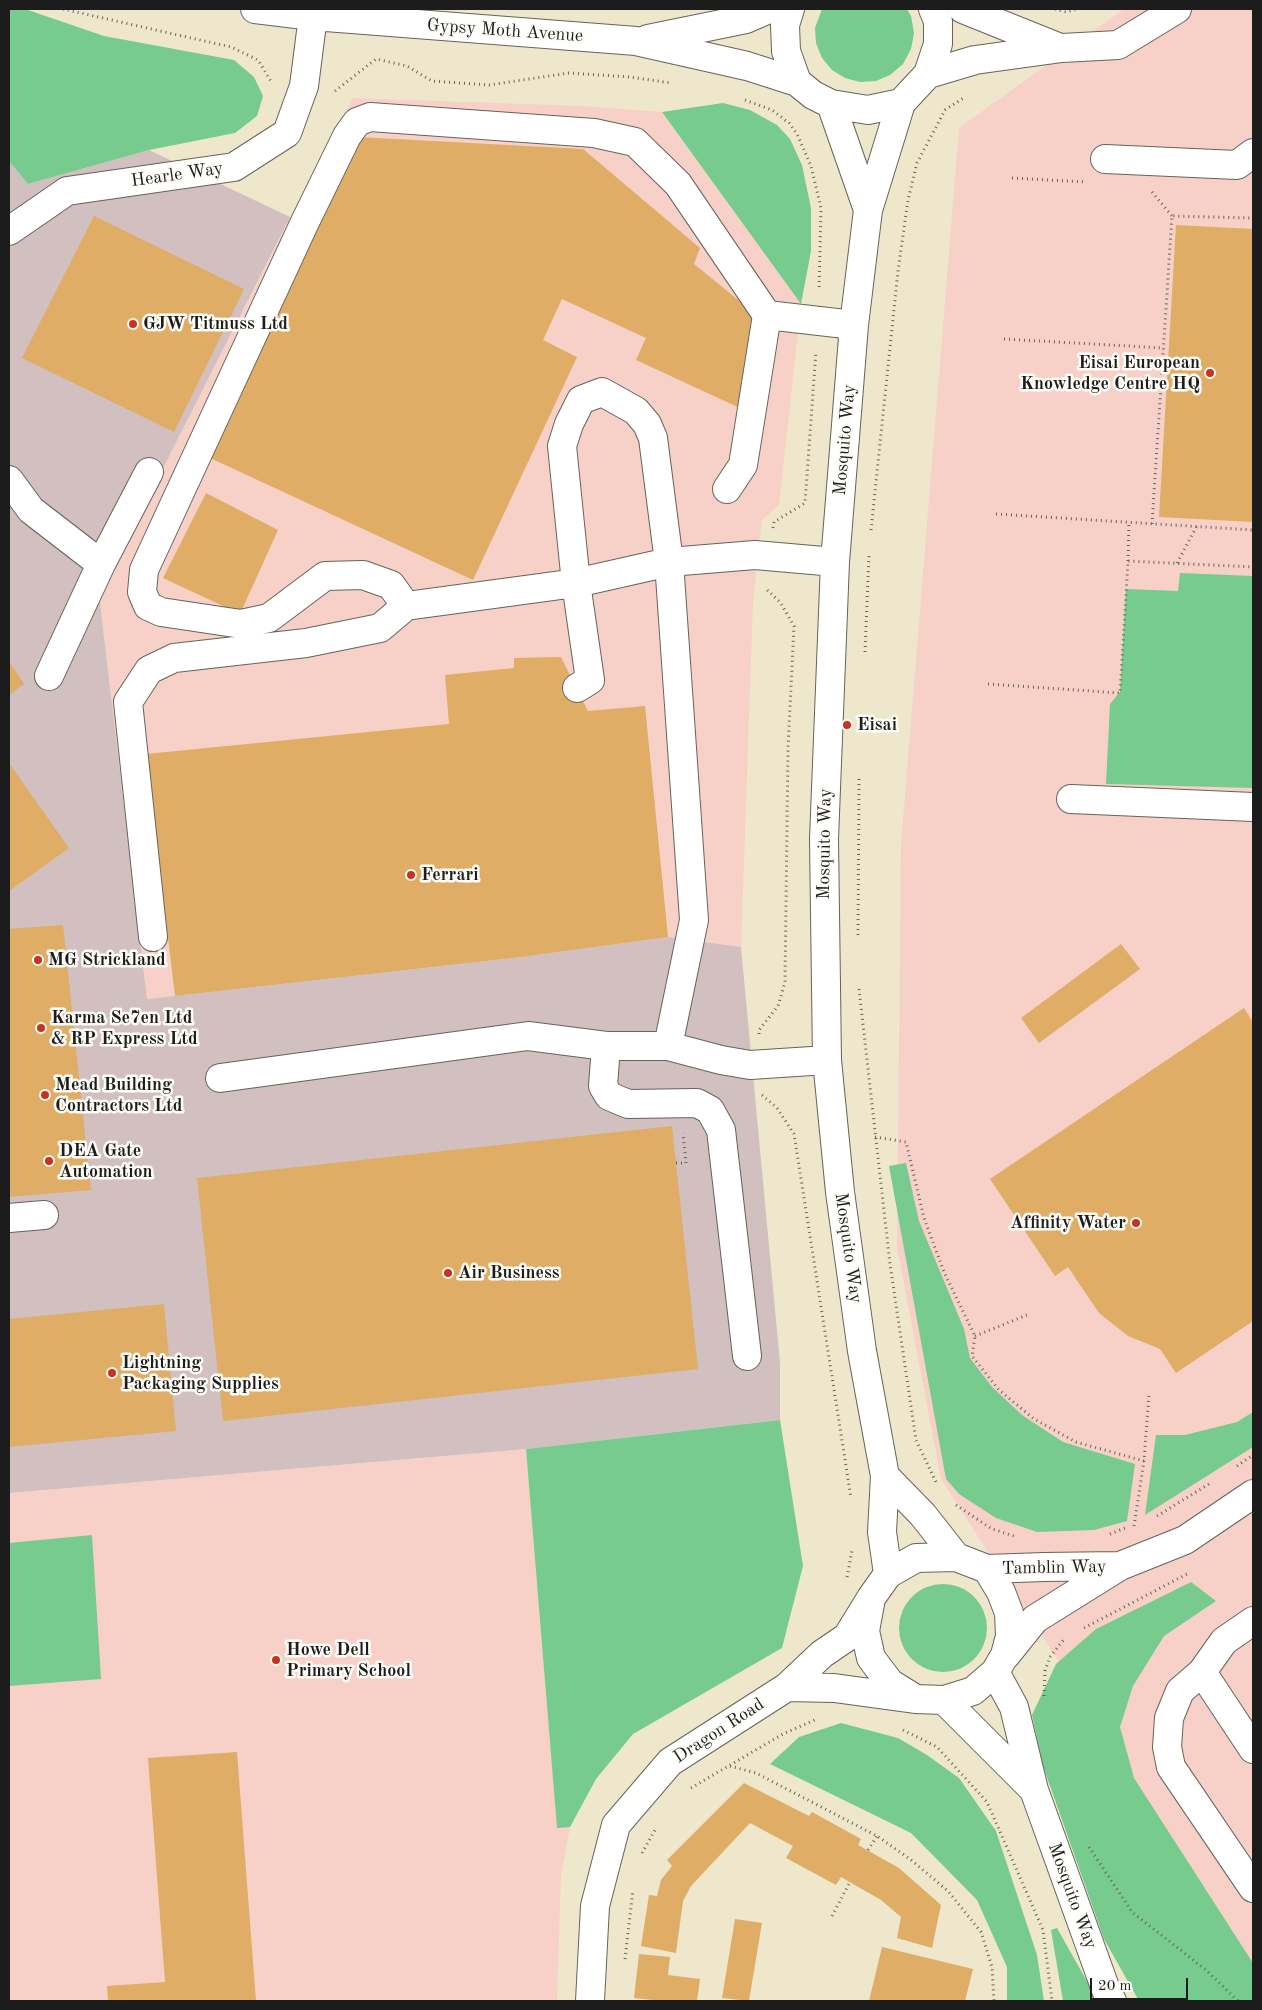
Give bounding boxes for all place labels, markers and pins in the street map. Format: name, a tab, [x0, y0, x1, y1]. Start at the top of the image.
place label: GJW Titmuss Ltd	[143, 313, 288, 335]
marker: GJW Titmuss Ltd	[127, 318, 139, 330]
place label: Eisai European Knowledge Centre HQ	[1020, 352, 1200, 394]
marker: Eisai European Knowledge Centre HQ	[1204, 367, 1216, 379]
place label: Eisai	[857, 714, 897, 736]
marker: Eisai	[841, 719, 853, 731]
place label: Ferrari	[421, 864, 479, 886]
marker: Ferrari	[405, 869, 417, 881]
place label: MG Strickland	[48, 949, 166, 971]
marker: MG Strickland	[32, 954, 44, 966]
place label: Karma Se7en Ltd & RP Express Ltd	[51, 1007, 198, 1050]
marker: Karma Se7en Ltd & RP Express Ltd	[35, 1022, 47, 1034]
place label: Mead Building Contractors Ltd	[55, 1074, 182, 1116]
marker: Mead Building Contractors Ltd	[39, 1089, 51, 1101]
place label: DEA Gate Automation	[59, 1140, 153, 1182]
marker: DEA Gate Automation	[43, 1155, 55, 1167]
place label: Affinity Water	[1010, 1212, 1126, 1234]
marker: Affinity Water	[1130, 1217, 1142, 1229]
place label: Air Business	[458, 1262, 559, 1284]
marker: Air Business	[442, 1267, 454, 1279]
place label: Lightning Packaging Supplies	[122, 1352, 279, 1395]
marker: Lightning Packaging Supplies	[106, 1367, 118, 1379]
place label: Howe Dell Primary School	[286, 1639, 411, 1682]
marker: Howe Dell Primary School	[270, 1654, 282, 1666]

